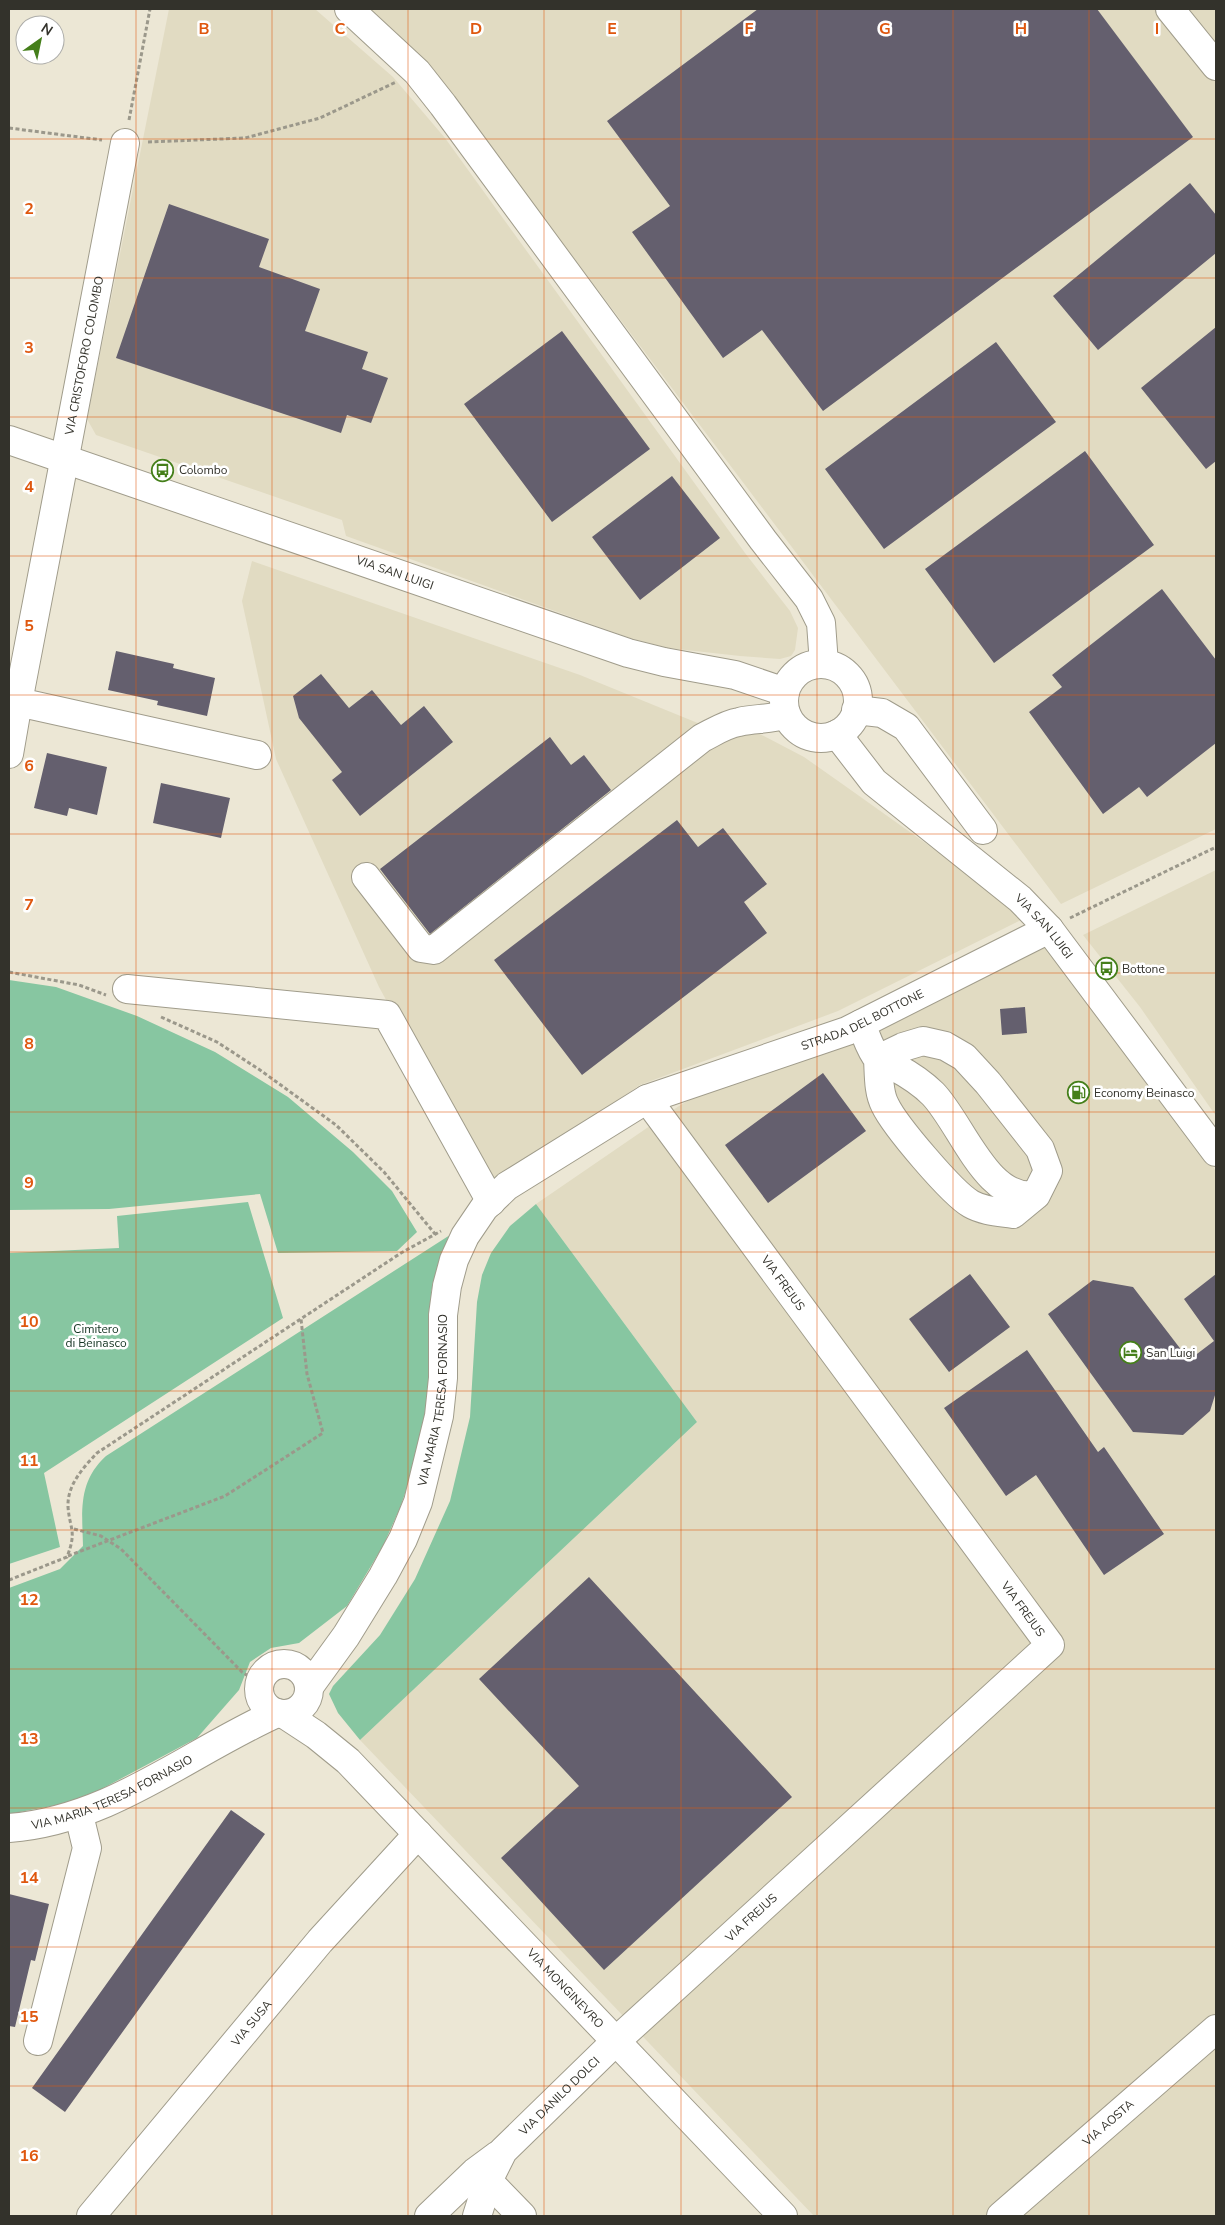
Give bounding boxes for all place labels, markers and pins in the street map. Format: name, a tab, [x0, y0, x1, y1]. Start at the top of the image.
bus stop icon: Colombo	[151, 458, 175, 482]
place label: Colombo	[179, 462, 228, 478]
bus stop icon: Bottone	[1094, 957, 1118, 981]
place label: Bottone	[1122, 961, 1165, 977]
fuel station icon: Economy Beinasco	[1066, 1081, 1090, 1105]
place label: Economy Beinasco	[1094, 1085, 1195, 1101]
hotel icon: San Luigi	[1118, 1341, 1142, 1365]
place label: San Luigi	[1146, 1345, 1195, 1361]

